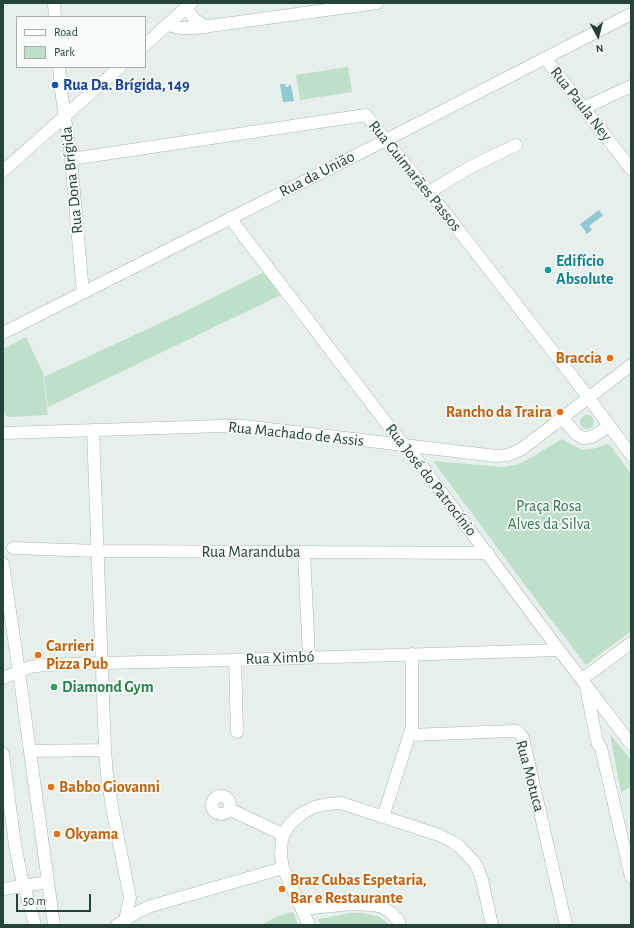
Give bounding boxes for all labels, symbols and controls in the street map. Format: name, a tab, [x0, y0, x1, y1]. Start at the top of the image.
legend	[16, 16, 146, 68]
north arrow	[578, 16, 618, 56]
text: Road	[54, 26, 78, 38]
text: N	[595, 42, 604, 54]
text: Park	[54, 46, 75, 58]
street label: Rua Paula Ney	[546, 63, 616, 145]
place label: Rua Da. Brígida, 149	[63, 75, 190, 95]
marker: Rua Da. Brígida, 149	[50, 80, 60, 90]
street label: Rua Guimarães Passos	[364, 117, 466, 235]
street label: Rua Dona Brígida	[57, 125, 87, 235]
street label: Rua da União	[276, 147, 358, 201]
place label: Edifício Absolute	[556, 251, 614, 289]
marker: Edifício Absolute	[543, 265, 553, 275]
place label: Braccia	[556, 348, 602, 368]
marker: Braccia	[605, 353, 615, 363]
place label: Rancho da Traira	[446, 402, 552, 422]
marker: Rancho da Traira	[555, 407, 565, 417]
street label: Rua Machado de Assis	[227, 417, 365, 451]
street label: Rua José do Patrocínio	[381, 420, 481, 540]
park label: Praça Rosa Alves da Silva	[507, 496, 591, 534]
street label: Rua Maranduba	[201, 542, 301, 562]
place label: Carrieri Pizza Pub	[46, 636, 108, 674]
street label: Rua Ximbó	[245, 647, 315, 669]
marker: Carrieri Pizza Pub	[33, 650, 43, 660]
place label: Diamond Gym	[62, 677, 154, 697]
marker: Diamond Gym	[49, 682, 59, 692]
street label: Rua Motuca	[511, 738, 549, 814]
place label: Babbo Giovanni	[59, 777, 160, 797]
marker: Babbo Giovanni	[46, 782, 56, 792]
place label: Okyama	[65, 824, 118, 844]
marker: Okyama	[52, 829, 62, 839]
place label: Braz Cubas Espetaria, Bar e Restaurante	[290, 870, 427, 908]
marker: Braz Cubas Espetaria, Bar e Restaurante	[277, 884, 287, 894]
scale bar	[18, 886, 93, 912]
text: 50 m	[23, 895, 46, 907]

